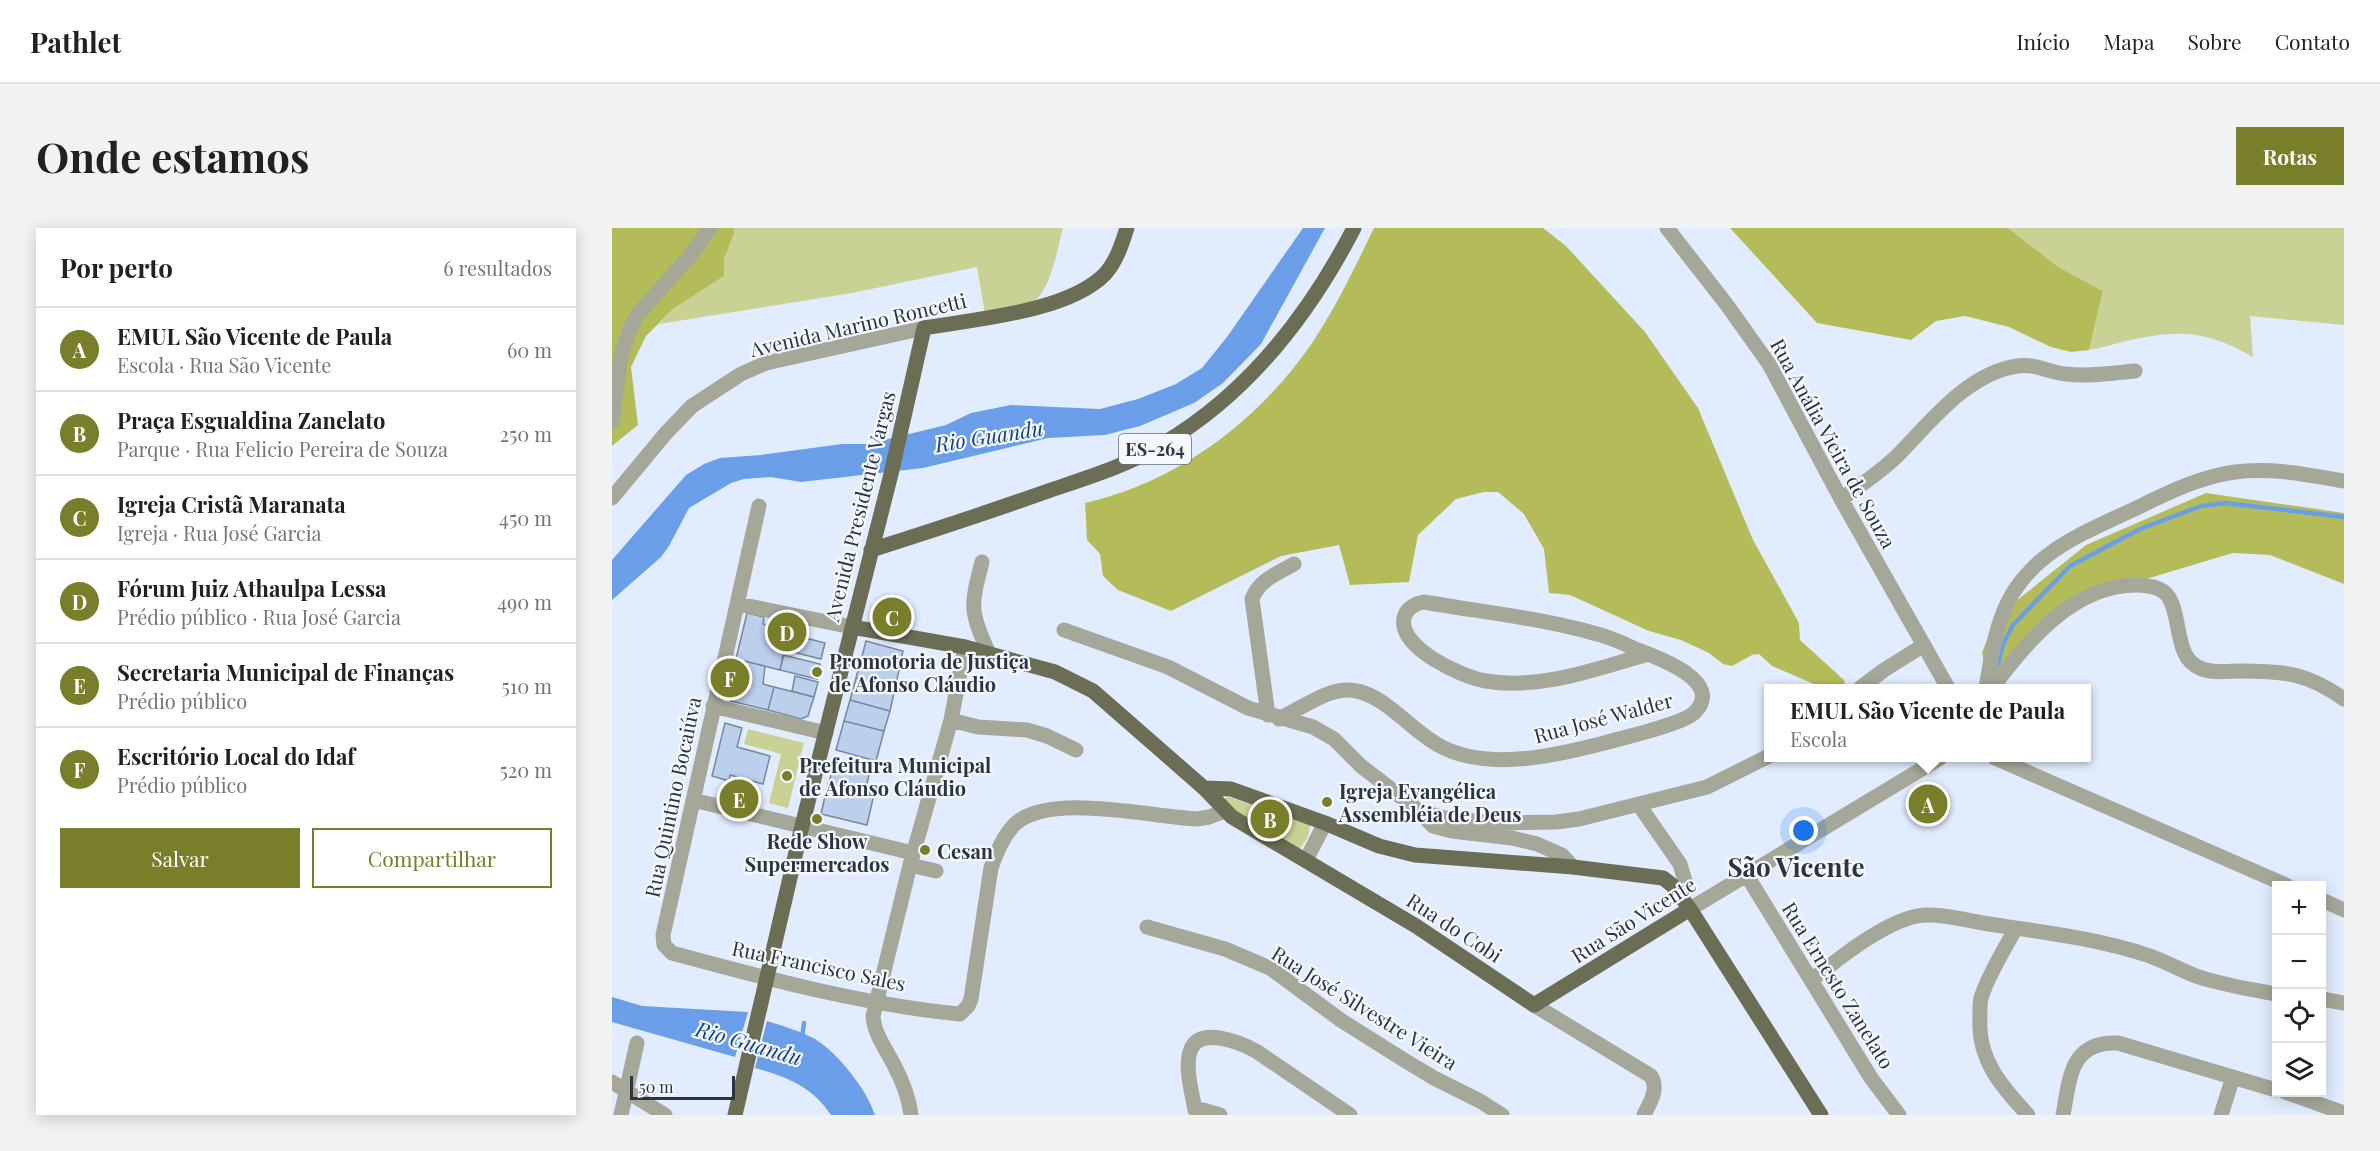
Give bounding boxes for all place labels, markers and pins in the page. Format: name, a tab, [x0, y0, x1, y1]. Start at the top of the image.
pin: C	[872, 594, 912, 640]
pin: D	[768, 610, 807, 654]
place label: Promotoria de Justiça de Afonso Cláudio	[829, 647, 1030, 697]
pin: F	[710, 656, 750, 700]
marker: Promotoria de Justiça de Afonso Cláudio	[810, 665, 824, 679]
place label: Prefeitura Municipal de Afonso Cláudio	[799, 751, 991, 801]
marker: Prefeitura Municipal de Afonso Cláudio	[780, 769, 794, 783]
pin: E	[720, 776, 758, 822]
place label: Igreja Evangélica Assembléia de Deus	[1338, 777, 1521, 827]
pin: A	[1908, 782, 1948, 826]
marker: Igreja Evangélica Assembléia de Deus	[1320, 795, 1334, 809]
pin: B	[1250, 796, 1290, 842]
marker: Rede Show Supermercados	[810, 812, 824, 826]
place label: Rede Show Supermercados	[745, 827, 890, 877]
place label: Cesan	[937, 837, 994, 864]
marker: Cesan	[918, 843, 932, 857]

